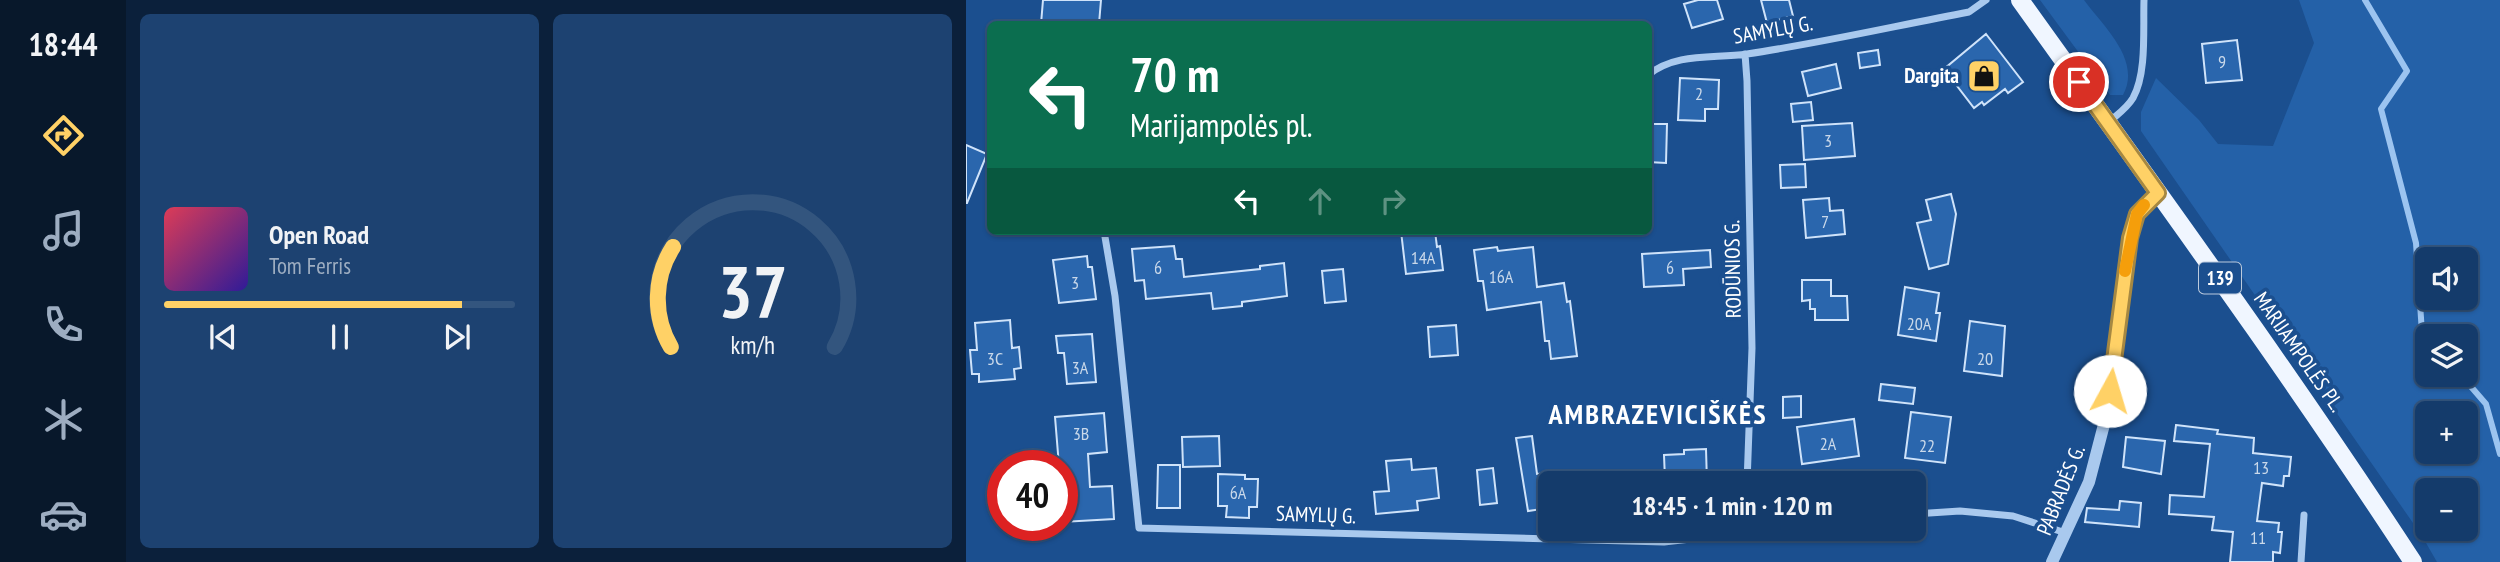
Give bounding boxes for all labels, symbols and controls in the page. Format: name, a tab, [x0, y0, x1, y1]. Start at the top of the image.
street label: SAMYLŲ G.	[1731, 9, 1815, 50]
text: 18:44	[28, 23, 98, 65]
text: 70 m	[1130, 42, 1219, 106]
icon: left	[1015, 49, 1106, 140]
house number: 9	[2218, 50, 2226, 73]
pin	[2049, 52, 2109, 112]
shop icon: Dargita	[1965, 57, 2003, 95]
place label: Dargita	[1904, 62, 1959, 89]
icon: arrive	[2060, 63, 2098, 101]
house number: 2	[1695, 82, 1703, 105]
text: Marijampolės pl.	[1130, 104, 1313, 146]
icon: directions	[39, 111, 88, 160]
house number: 3	[1824, 129, 1832, 152]
icon: left	[1228, 182, 1266, 220]
icon: ahead	[1301, 182, 1339, 220]
icon: right	[1374, 182, 1412, 220]
icon: music	[39, 206, 88, 255]
house number: 7	[1821, 210, 1829, 233]
text: Open Road	[269, 218, 369, 251]
street label: RODŪNIOS G.	[1718, 220, 1747, 318]
text: 37	[718, 243, 787, 337]
house number: 14A	[1411, 246, 1436, 269]
map controls	[2415, 247, 2478, 541]
button: sound	[2415, 247, 2478, 310]
text: Tom Ferris	[269, 251, 351, 280]
house number: 6	[1154, 256, 1162, 279]
house number: 6	[1666, 256, 1674, 279]
road number: 139	[2199, 262, 2241, 294]
house number: 16A	[1489, 265, 1514, 288]
house number: 3	[1071, 271, 1079, 294]
street label: MARIJAMPOLĖS PL.	[2248, 286, 2351, 417]
icon: phone	[39, 300, 88, 349]
house number: 20A	[1907, 312, 1932, 335]
icon: previous	[204, 318, 242, 356]
icon: pause	[321, 318, 359, 356]
icon: next	[438, 318, 476, 356]
button: layers	[2415, 324, 2478, 387]
text: km/h	[730, 329, 775, 361]
house number: 3C	[987, 347, 1003, 370]
house number: 20	[1977, 347, 1993, 370]
position arrow	[2073, 354, 2147, 428]
house number: 3A	[1072, 356, 1089, 379]
icon: climate	[39, 395, 88, 444]
district label: AMBRAZEVICIŠKĖS	[1548, 395, 1767, 432]
button: +	[2415, 401, 2478, 464]
house number: 3B	[1073, 422, 1089, 445]
house number: 2A	[1820, 432, 1837, 455]
house number: 22	[1919, 434, 1935, 457]
street label: PABRADĖS G.	[2030, 441, 2091, 539]
speed limit sign: 40	[987, 450, 1078, 541]
house number: 13	[2253, 456, 2269, 479]
button: −	[2415, 478, 2478, 541]
house number: 6A	[1230, 481, 1247, 504]
text: 18:45 · 1 min · 120 m	[1632, 489, 1832, 522]
icon: car	[39, 490, 88, 539]
street label: SAMYLŲ G.	[1276, 500, 1356, 529]
house number: 11	[2250, 526, 2266, 549]

